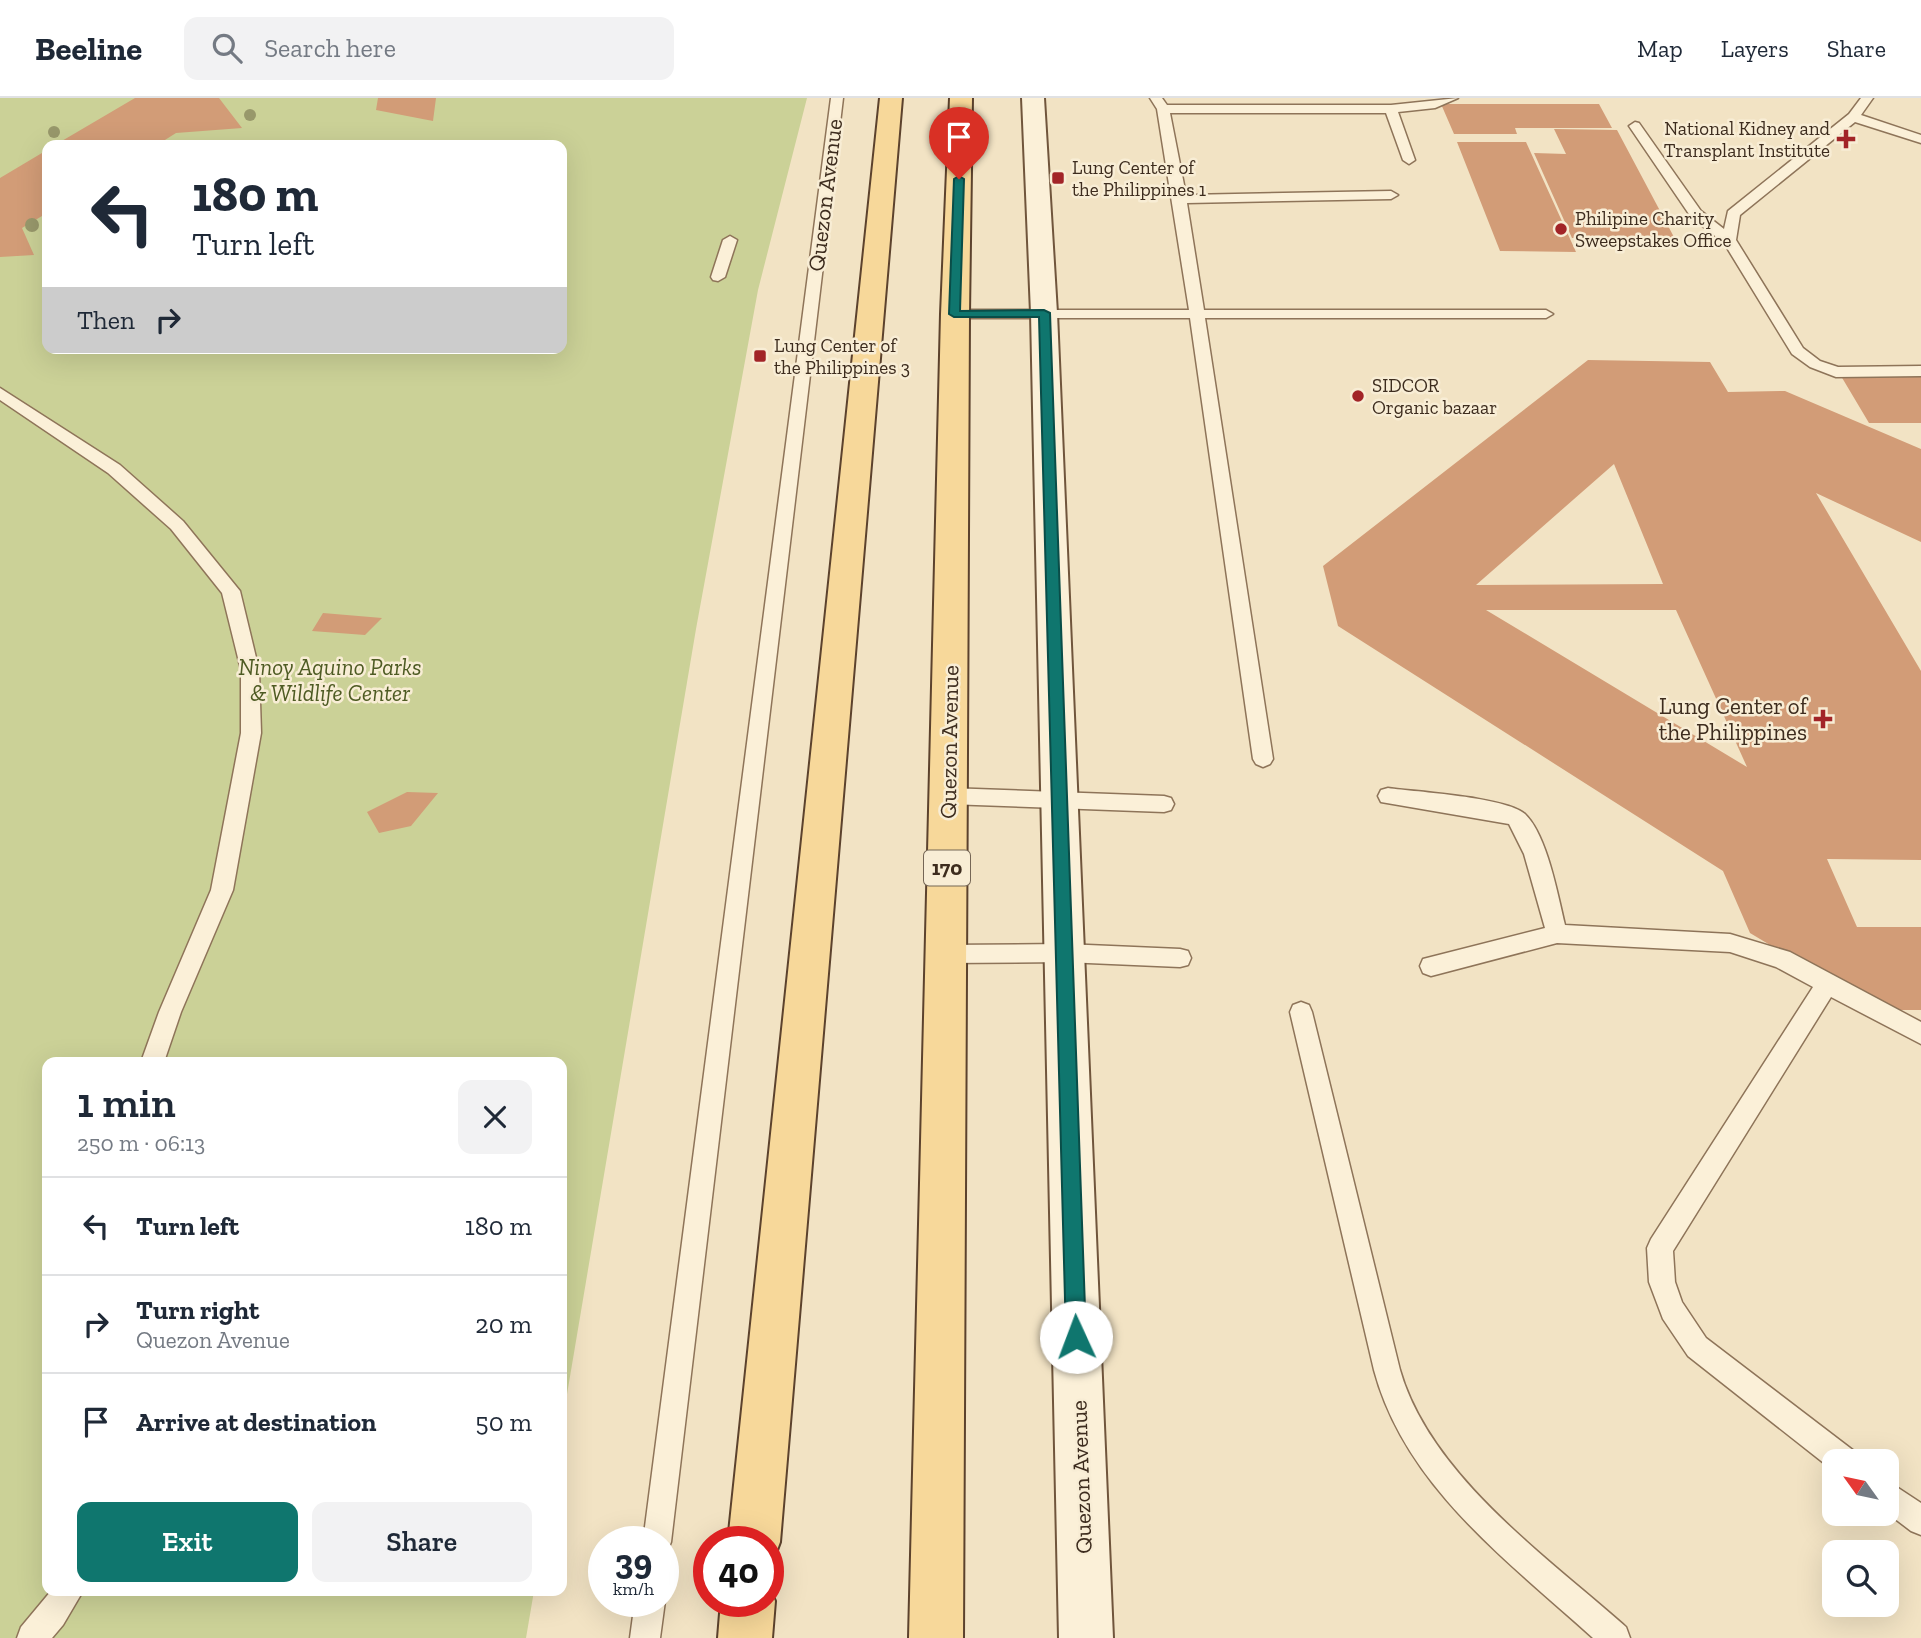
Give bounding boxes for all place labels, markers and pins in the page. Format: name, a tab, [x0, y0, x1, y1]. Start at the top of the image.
pin	[929, 107, 989, 179]
place label: National Kidney and Transplant Institute	[1664, 117, 1831, 162]
marker: National Kidney and Transplant Institute	[1836, 129, 1856, 149]
place label: Lung Center of the Philippines 1	[1072, 156, 1206, 201]
marker: Lung Center of the Philippines 1	[1050, 170, 1066, 186]
place label: Philipine Charity Sweepstakes Office	[1575, 207, 1731, 252]
marker: Philipine Charity Sweepstakes Office	[1553, 221, 1569, 237]
place label: Lung Center of the Philippines 3	[774, 334, 910, 379]
marker: Lung Center of the Philippines 3	[752, 348, 768, 364]
place label: SIDCOR Organic bazaar	[1372, 374, 1497, 419]
marker: SIDCOR Organic bazaar	[1350, 388, 1366, 404]
place label: Lung Center of the Philippines	[1659, 692, 1809, 746]
marker: Lung Center of the Philippines	[1813, 709, 1833, 729]

